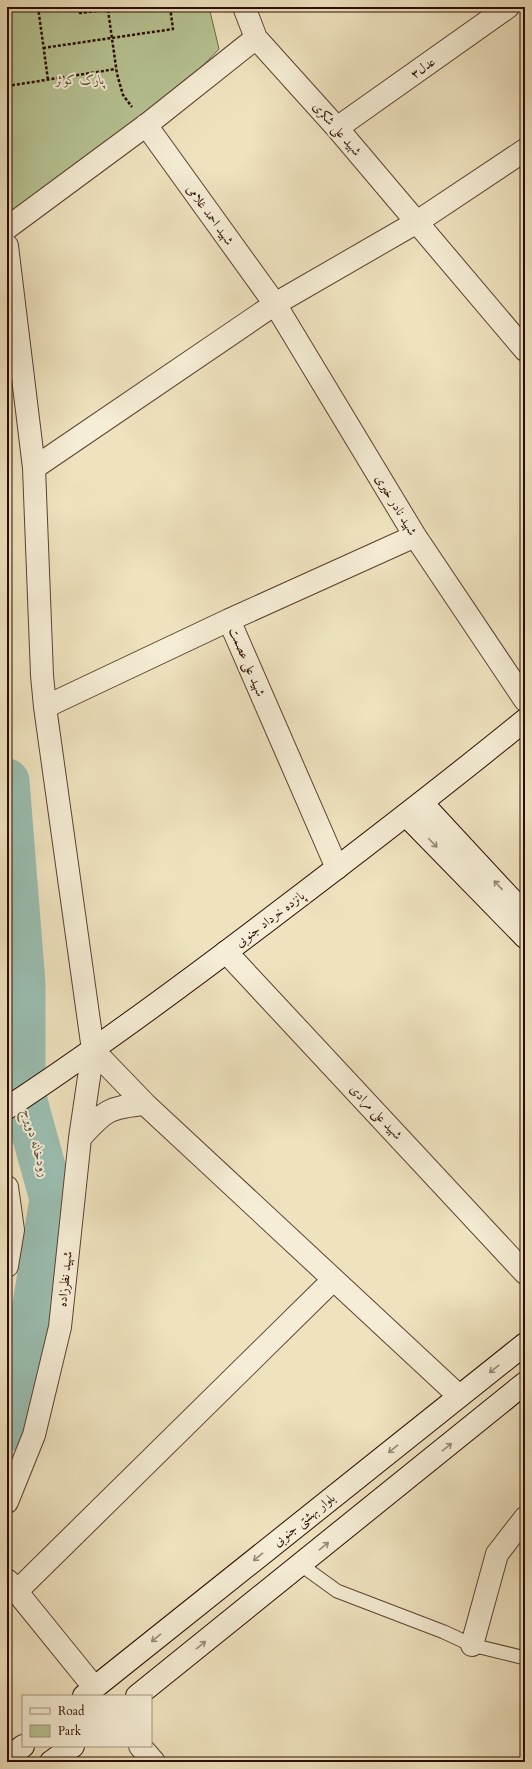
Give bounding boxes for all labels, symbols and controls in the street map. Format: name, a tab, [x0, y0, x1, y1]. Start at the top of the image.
street label: عدل۳	[407, 53, 439, 83]
park label: پارک کوثر	[55, 71, 106, 89]
street label: شهید علی شکری	[308, 98, 366, 161]
street label: شهید احمد غلامی	[182, 181, 238, 249]
street label: شهید نادر خیری	[371, 471, 421, 539]
street label: شهید علی عصمت	[223, 625, 270, 700]
one-way arrow	[429, 838, 438, 848]
one-way arrow	[494, 880, 503, 890]
street label: پانزده خرداد جنوبی	[231, 887, 309, 951]
street label: شهید علی مرادی	[345, 1080, 406, 1144]
water label: رودخانه دویرج	[15, 1107, 54, 1180]
street label: شهید نظرزاده	[53, 1250, 77, 1308]
one-way arrow	[489, 1364, 500, 1373]
one-way arrow	[441, 1442, 452, 1451]
one-way arrow	[387, 1445, 398, 1454]
street label: بلوار بهشتی جنوبی	[269, 1489, 339, 1551]
one-way arrow	[318, 1542, 329, 1551]
one-way arrow	[253, 1552, 264, 1561]
one-way arrow	[151, 1633, 162, 1642]
one-way arrow	[195, 1641, 206, 1650]
legend	[22, 1695, 152, 1747]
text: Road	[58, 1703, 85, 1719]
text: Park	[58, 1723, 82, 1739]

